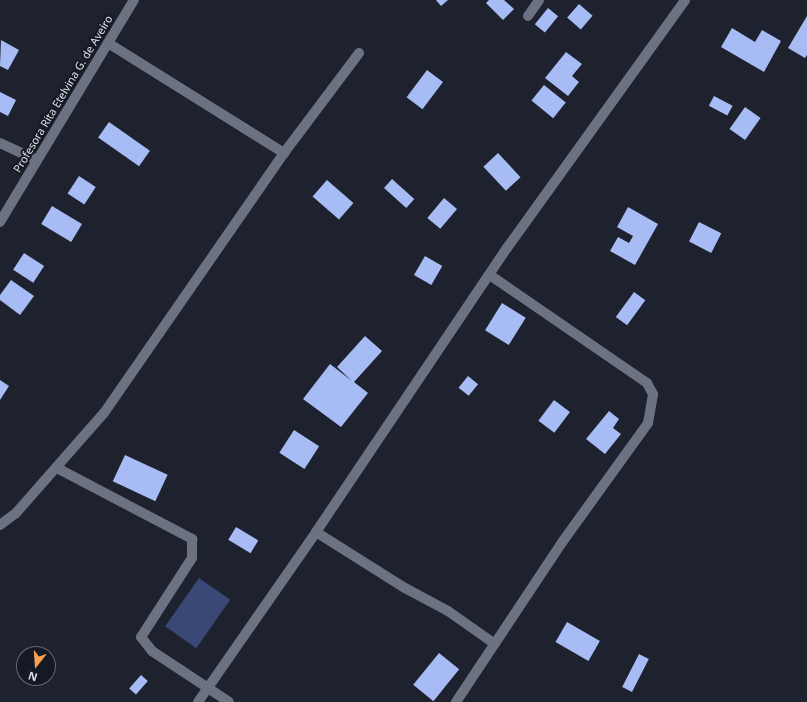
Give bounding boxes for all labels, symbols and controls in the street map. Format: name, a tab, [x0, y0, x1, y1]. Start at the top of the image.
street label: Profesora Rita Etelvina G. de Aveiro	[11, 13, 115, 175]
north arrow	[16, 646, 56, 686]
text: N	[26, 669, 39, 685]

